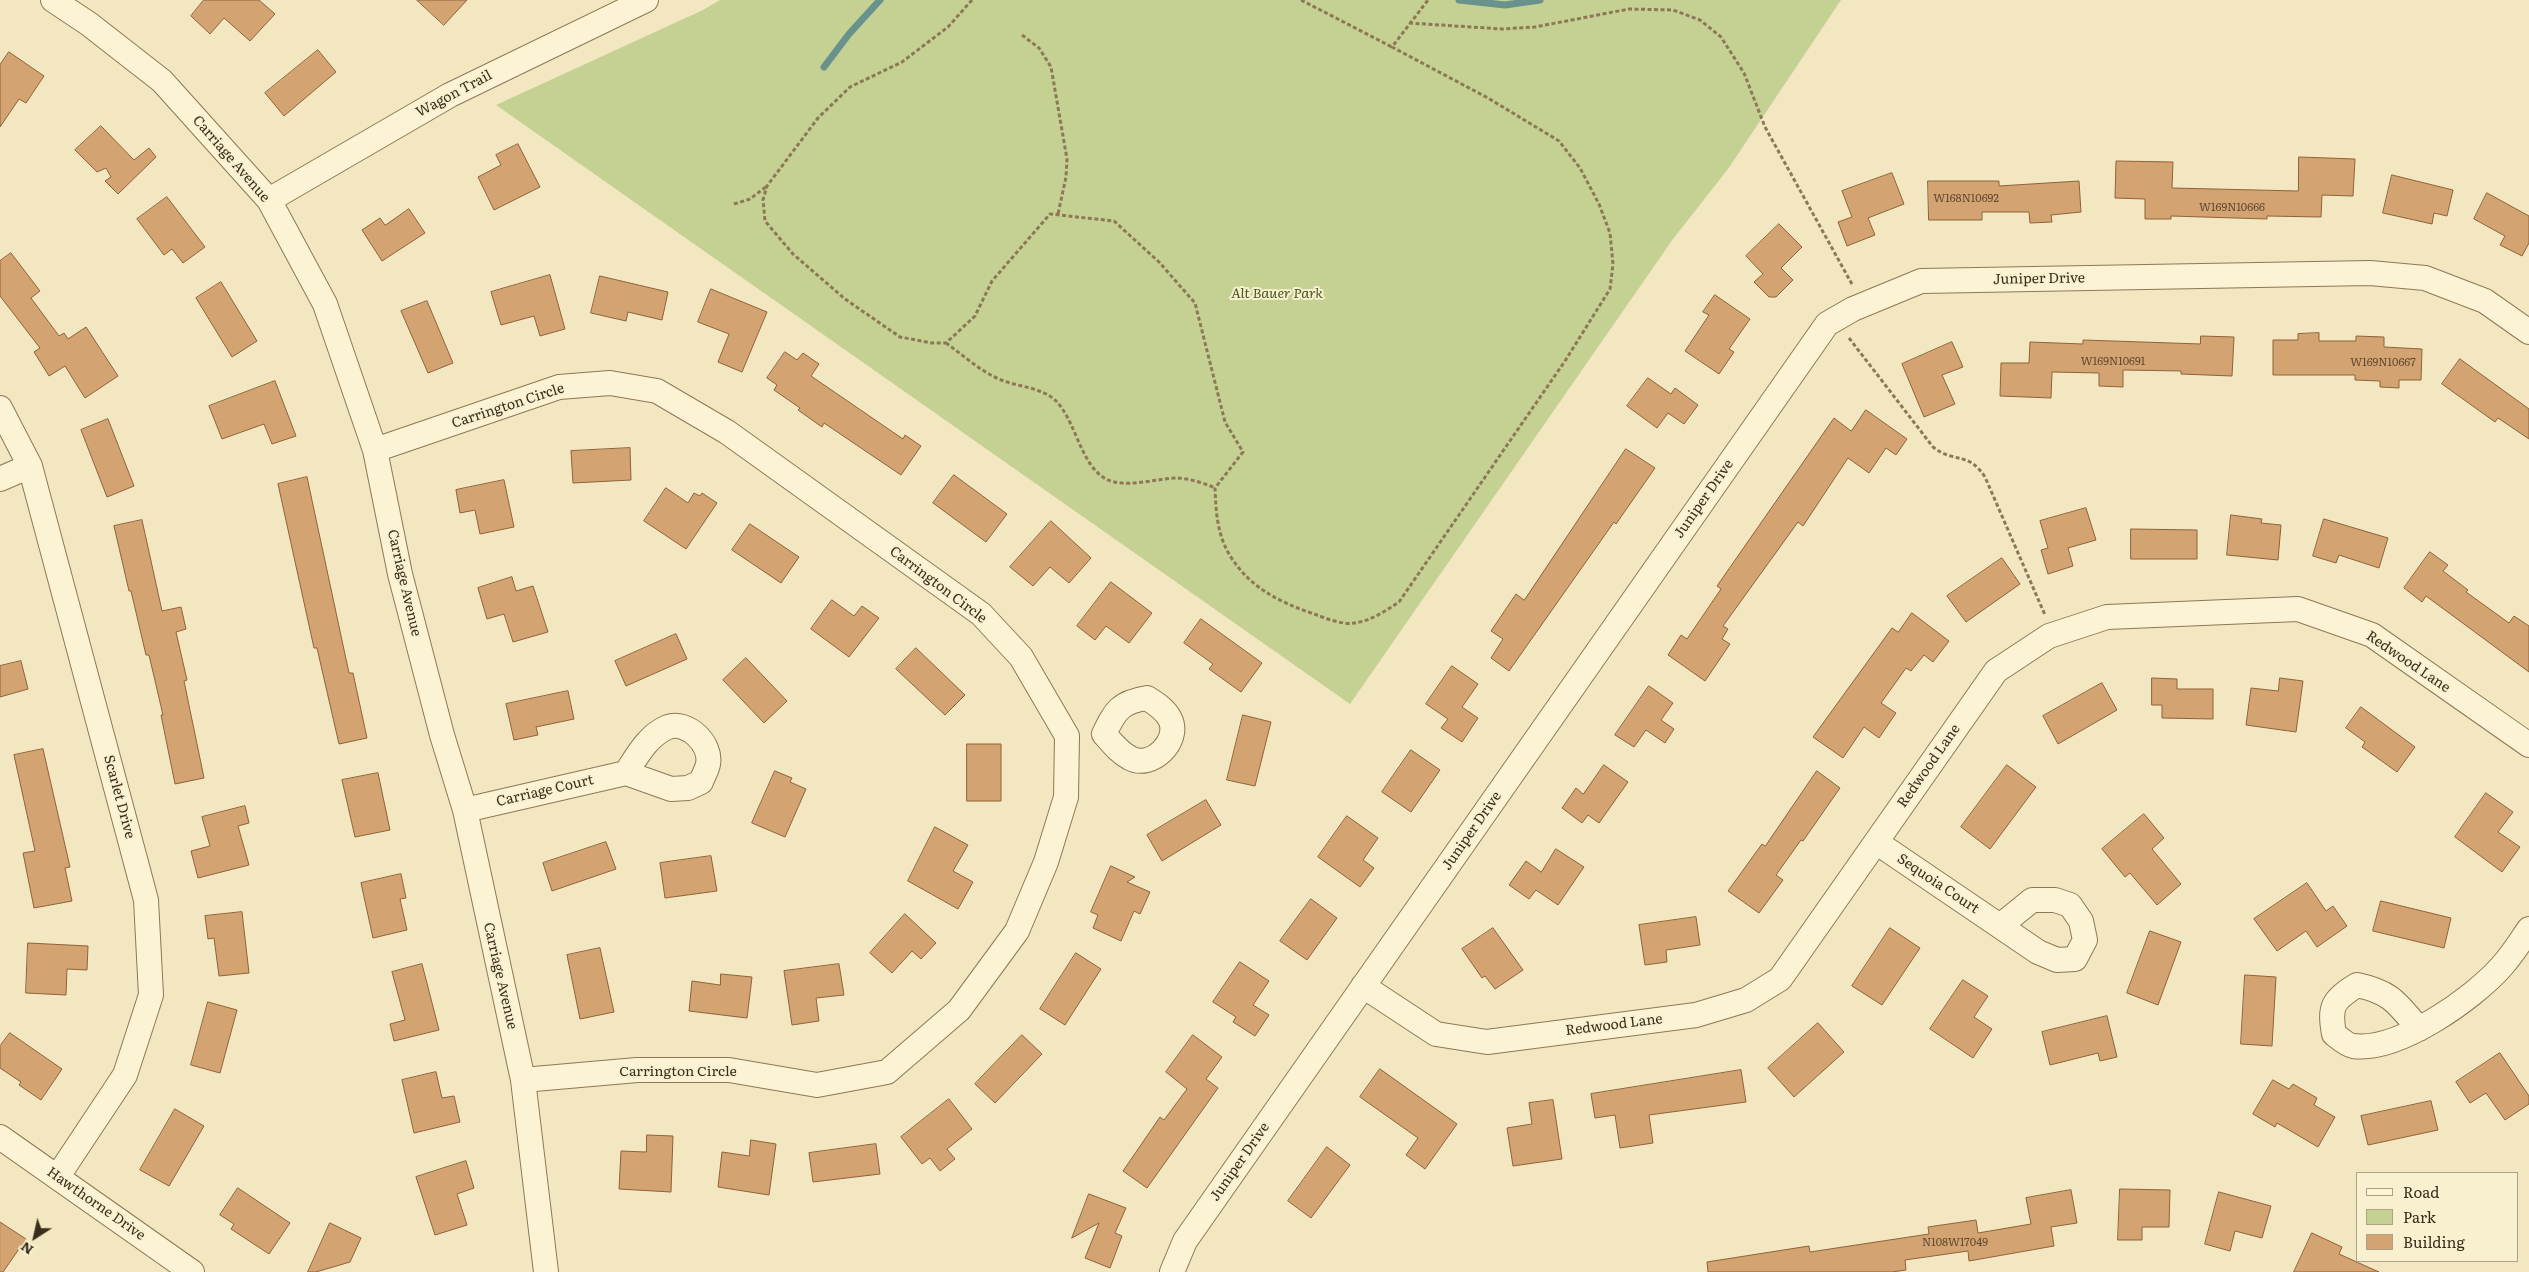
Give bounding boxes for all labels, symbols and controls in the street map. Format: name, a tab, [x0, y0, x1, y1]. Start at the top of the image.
street label: Wagon Trail	[413, 67, 495, 121]
street label: Carriage Avenue	[189, 112, 273, 206]
house number: W168N10692	[1933, 192, 1999, 206]
house number: W169N10666	[2199, 201, 2265, 215]
street label: Juniper Drive	[1993, 270, 2085, 288]
park label: Alt Bauer Park	[1231, 286, 1323, 302]
house number: W169N10691	[2081, 355, 2145, 369]
house number: W169N10667	[2350, 356, 2416, 370]
street label: Carrington Circle	[450, 380, 566, 432]
street label: Juniper Drive	[1671, 456, 1737, 542]
street label: Carriage Avenue	[384, 528, 424, 638]
street label: Carrington Circle	[886, 543, 990, 627]
street label: Redwood Lane	[2363, 628, 2453, 696]
street label: Redwood Lane	[1894, 721, 1964, 811]
street label: Scarlet Drive	[100, 753, 138, 841]
street label: Carriage Court	[495, 772, 595, 810]
street label: Juniper Drive	[1439, 788, 1505, 874]
street label: Sequoia Court	[1894, 850, 1982, 918]
street label: Carriage Avenue	[480, 921, 520, 1031]
street label: Redwood Lane	[1564, 1011, 1664, 1039]
street label: Carrington Circle	[619, 1064, 737, 1080]
street label: Juniper Drive	[1207, 1119, 1273, 1205]
street label: Hawthorne Drive	[44, 1164, 148, 1244]
legend	[2356, 1172, 2519, 1262]
text: Road	[2403, 1180, 2439, 1203]
text: Park	[2403, 1205, 2436, 1228]
north arrow	[10, 1212, 60, 1262]
text: Building	[2403, 1230, 2465, 1253]
house number: N108W17049	[1922, 1236, 1988, 1250]
text: N	[16, 1238, 37, 1261]

